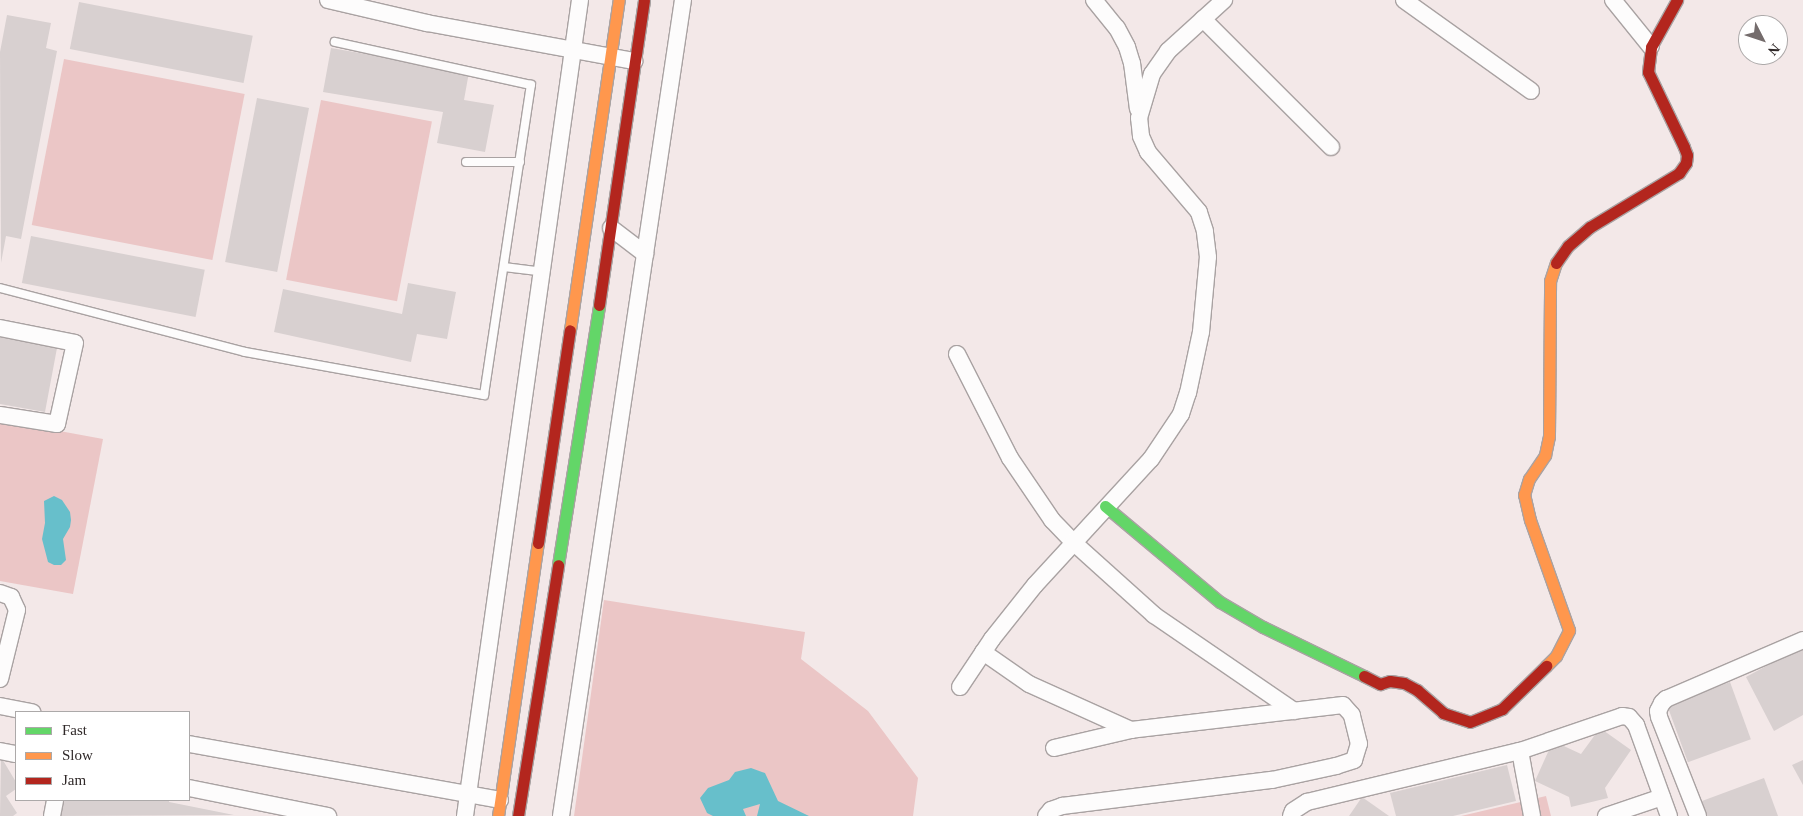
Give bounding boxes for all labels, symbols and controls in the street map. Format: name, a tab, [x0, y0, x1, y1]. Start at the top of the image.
north arrow	[1738, 15, 1788, 65]
text: N	[1765, 41, 1783, 58]
legend	[15, 711, 190, 801]
text: Fast	[62, 722, 87, 738]
text: Slow	[62, 747, 93, 763]
text: Jam	[62, 772, 86, 788]

